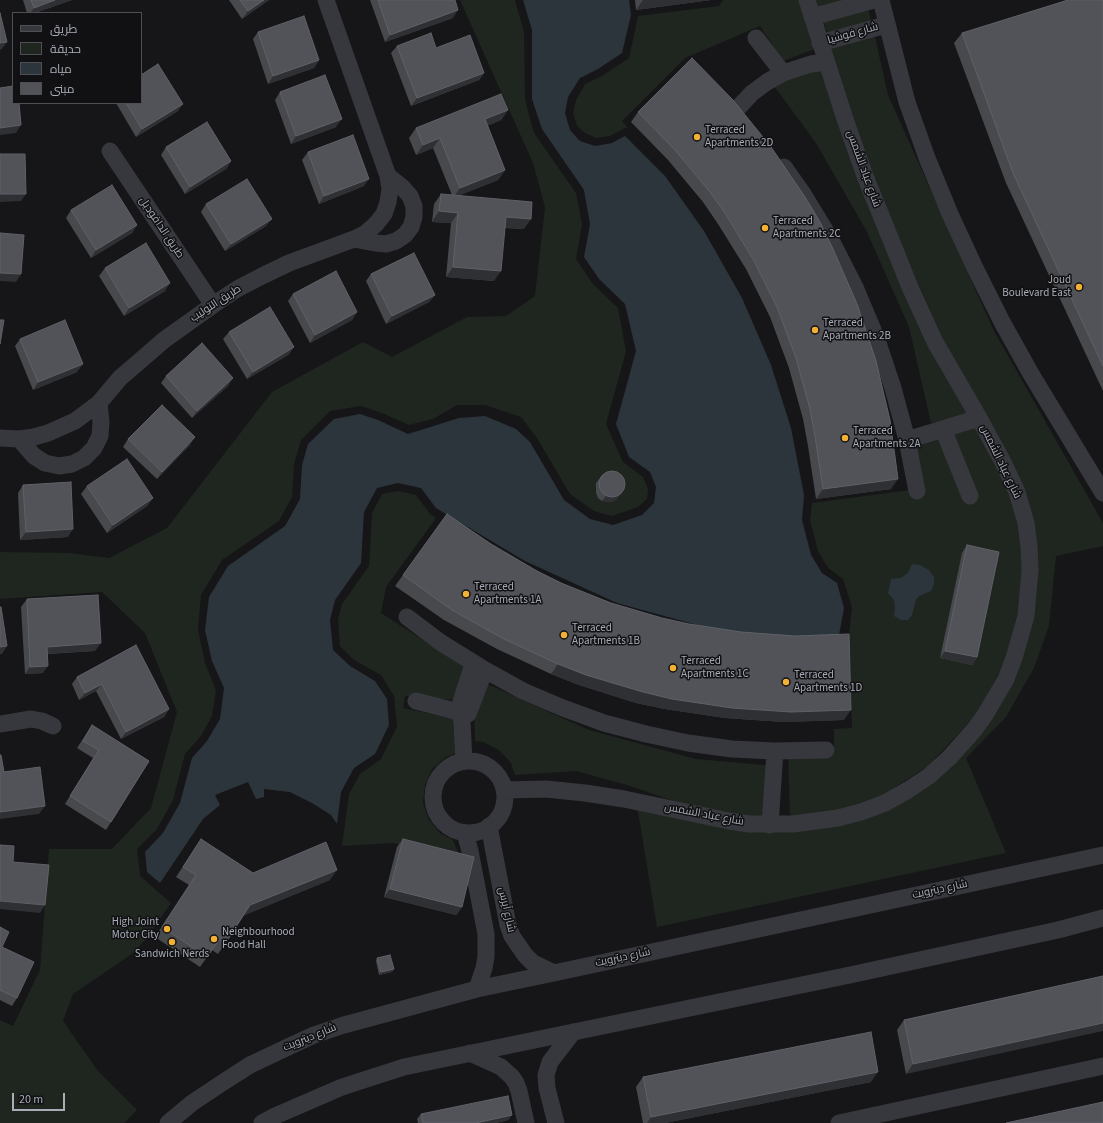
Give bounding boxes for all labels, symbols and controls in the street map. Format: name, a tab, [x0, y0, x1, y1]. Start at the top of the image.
legend	[12, 12, 142, 104]
street label: شارع فوشيا	[826, 20, 880, 48]
text: طريق	[50, 21, 77, 38]
text: حديقة	[50, 41, 81, 58]
text: مياه	[50, 61, 72, 78]
text: مبنى	[50, 81, 75, 98]
place label: Terraced Apartments 2D	[705, 124, 773, 150]
street label: شارع عباد الشمس	[843, 129, 883, 209]
marker: Terraced Apartments 2D	[692, 132, 702, 142]
street label: طريق الدافوديل	[136, 195, 186, 261]
place label: Terraced Apartments 2C	[773, 215, 841, 241]
marker: Terraced Apartments 2C	[760, 223, 770, 233]
place label: Joud Boulevard East	[1002, 274, 1071, 300]
marker: Joud Boulevard East	[1074, 282, 1084, 292]
street label: طريق التوليب	[188, 283, 244, 325]
place label: Terraced Apartments 2B	[823, 317, 891, 343]
marker: Terraced Apartments 2B	[810, 325, 820, 335]
street label: شارع عباد الشمس	[976, 423, 1024, 501]
place label: Terraced Apartments 2A	[853, 425, 920, 451]
marker: Terraced Apartments 2A	[840, 433, 850, 443]
place label: Terraced Apartments 1A	[474, 581, 541, 607]
marker: Terraced Apartments 1A	[461, 589, 471, 599]
place label: Terraced Apartments 1B	[572, 622, 640, 648]
marker: Terraced Apartments 1B	[559, 630, 569, 640]
place label: Terraced Apartments 1C	[681, 655, 749, 681]
marker: Terraced Apartments 1C	[668, 663, 678, 673]
place label: Terraced Apartments 1D	[794, 669, 862, 695]
marker: Terraced Apartments 1D	[781, 677, 791, 687]
street label: شارع عباد الشمس	[663, 801, 745, 829]
street label: شارع ديترويت	[911, 878, 969, 902]
street label: شارع آيرس	[494, 886, 518, 934]
place label: High Joint Motor City	[112, 916, 159, 942]
marker: High Joint Motor City	[162, 924, 172, 934]
place label: Neighbourhood Food Hall	[222, 926, 295, 952]
marker: Neighbourhood Food Hall	[209, 934, 219, 944]
marker: Sandwich Nerds	[167, 937, 177, 947]
street label: شارع ديترويت	[594, 946, 652, 970]
place label: Sandwich Nerds	[135, 948, 209, 962]
street label: شارع ديترويت	[281, 1021, 339, 1055]
scale bar	[14, 1085, 67, 1111]
text: 20 m	[19, 1091, 43, 1108]

